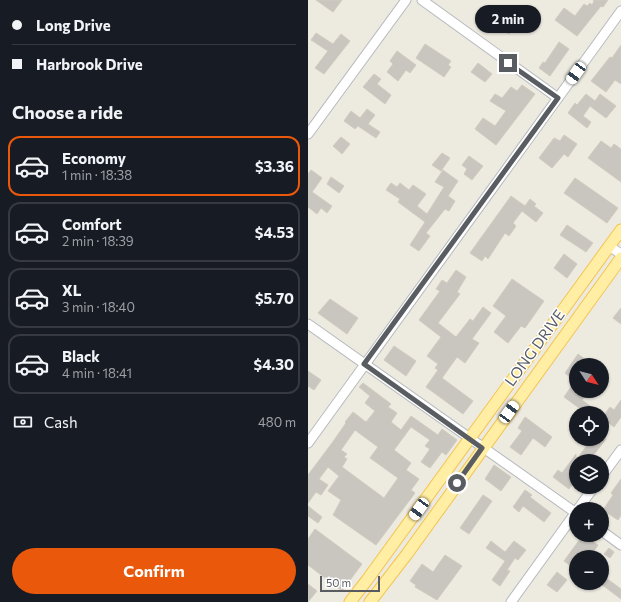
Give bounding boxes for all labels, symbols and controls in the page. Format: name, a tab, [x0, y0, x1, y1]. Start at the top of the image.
callout: 2 min	[475, 5, 541, 33]
text: 2 min	[492, 11, 524, 27]
text: Long Drive	[36, 16, 111, 34]
route end	[499, 54, 517, 72]
text: Harbrook Drive	[36, 55, 143, 73]
car	[564, 60, 588, 86]
text: Choose a ride	[12, 101, 123, 123]
icon: car	[14, 148, 50, 184]
text: Economy	[62, 149, 126, 167]
text: $3.36	[255, 157, 294, 175]
text: 1 min · 18:38	[62, 167, 132, 183]
icon: car	[14, 214, 50, 250]
text: Comfort	[62, 215, 122, 233]
text: $4.53	[255, 223, 294, 241]
text: 2 min · 18:39	[62, 233, 134, 249]
icon: car	[14, 280, 50, 316]
text: XL	[62, 281, 81, 299]
text: $5.70	[255, 289, 294, 307]
text: 3 min · 18:40	[62, 299, 135, 315]
street label: LONG DRIVE	[500, 306, 568, 389]
icon: car	[14, 346, 50, 382]
text: Black	[62, 347, 100, 365]
text: $4.30	[254, 355, 294, 373]
north arrow	[569, 358, 609, 398]
map controls	[569, 358, 609, 590]
text: 4 min · 18:41	[62, 365, 132, 381]
car	[497, 399, 521, 425]
button: locate	[569, 406, 609, 446]
icon: cash	[12, 411, 34, 433]
text: Cash	[44, 413, 78, 431]
text: 480 m	[258, 414, 296, 430]
button: layers	[569, 454, 609, 494]
route start	[448, 474, 466, 492]
car	[407, 496, 431, 522]
button: +	[569, 502, 609, 542]
button: Confirm	[12, 548, 296, 594]
button: −	[569, 550, 609, 590]
scale bar	[320, 574, 380, 593]
text: 50 m	[326, 576, 351, 589]

